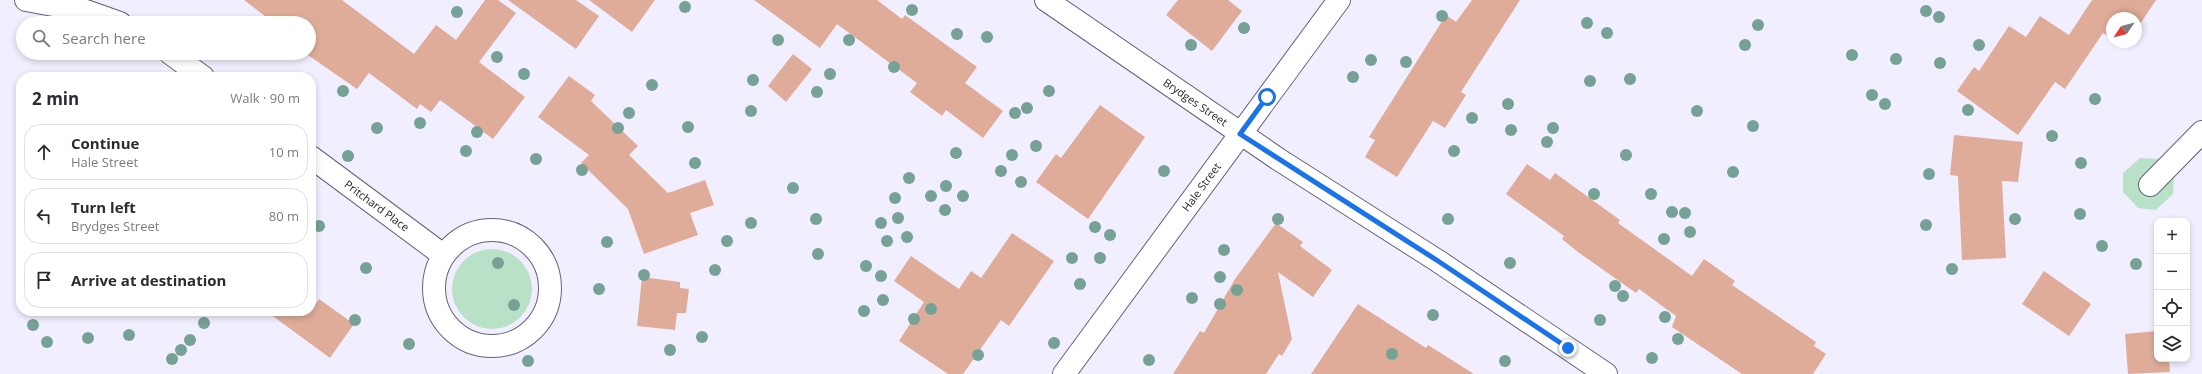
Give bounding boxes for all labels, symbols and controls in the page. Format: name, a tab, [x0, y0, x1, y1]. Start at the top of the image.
north arrow	[2106, 12, 2142, 48]
search box	[16, 16, 316, 60]
icon: search	[30, 27, 52, 49]
text: Search here	[62, 28, 146, 48]
street label: Brydges Street	[1160, 75, 1231, 129]
text: 2 min	[32, 87, 79, 110]
route start	[1258, 88, 1276, 106]
text: Walk · 90 m	[230, 89, 300, 107]
text: Continue	[71, 133, 139, 153]
icon: ahead	[33, 141, 55, 163]
text: 10 m	[269, 143, 299, 161]
text: Hale Street	[71, 153, 138, 171]
street label: Hale Street	[1178, 159, 1224, 214]
street label: Pritchard Place	[342, 176, 413, 234]
text: Turn left	[71, 197, 136, 217]
icon: left	[33, 205, 55, 227]
text: 80 m	[269, 207, 299, 225]
text: Brydges Street	[71, 217, 159, 235]
map controls	[2154, 218, 2190, 362]
button: +	[2154, 218, 2190, 254]
button: −	[2154, 254, 2190, 290]
icon: arrive	[33, 269, 55, 291]
text: Arrive at destination	[71, 270, 226, 290]
button: locate	[2154, 290, 2190, 326]
button: layers	[2154, 326, 2190, 362]
route end	[1559, 339, 1577, 357]

